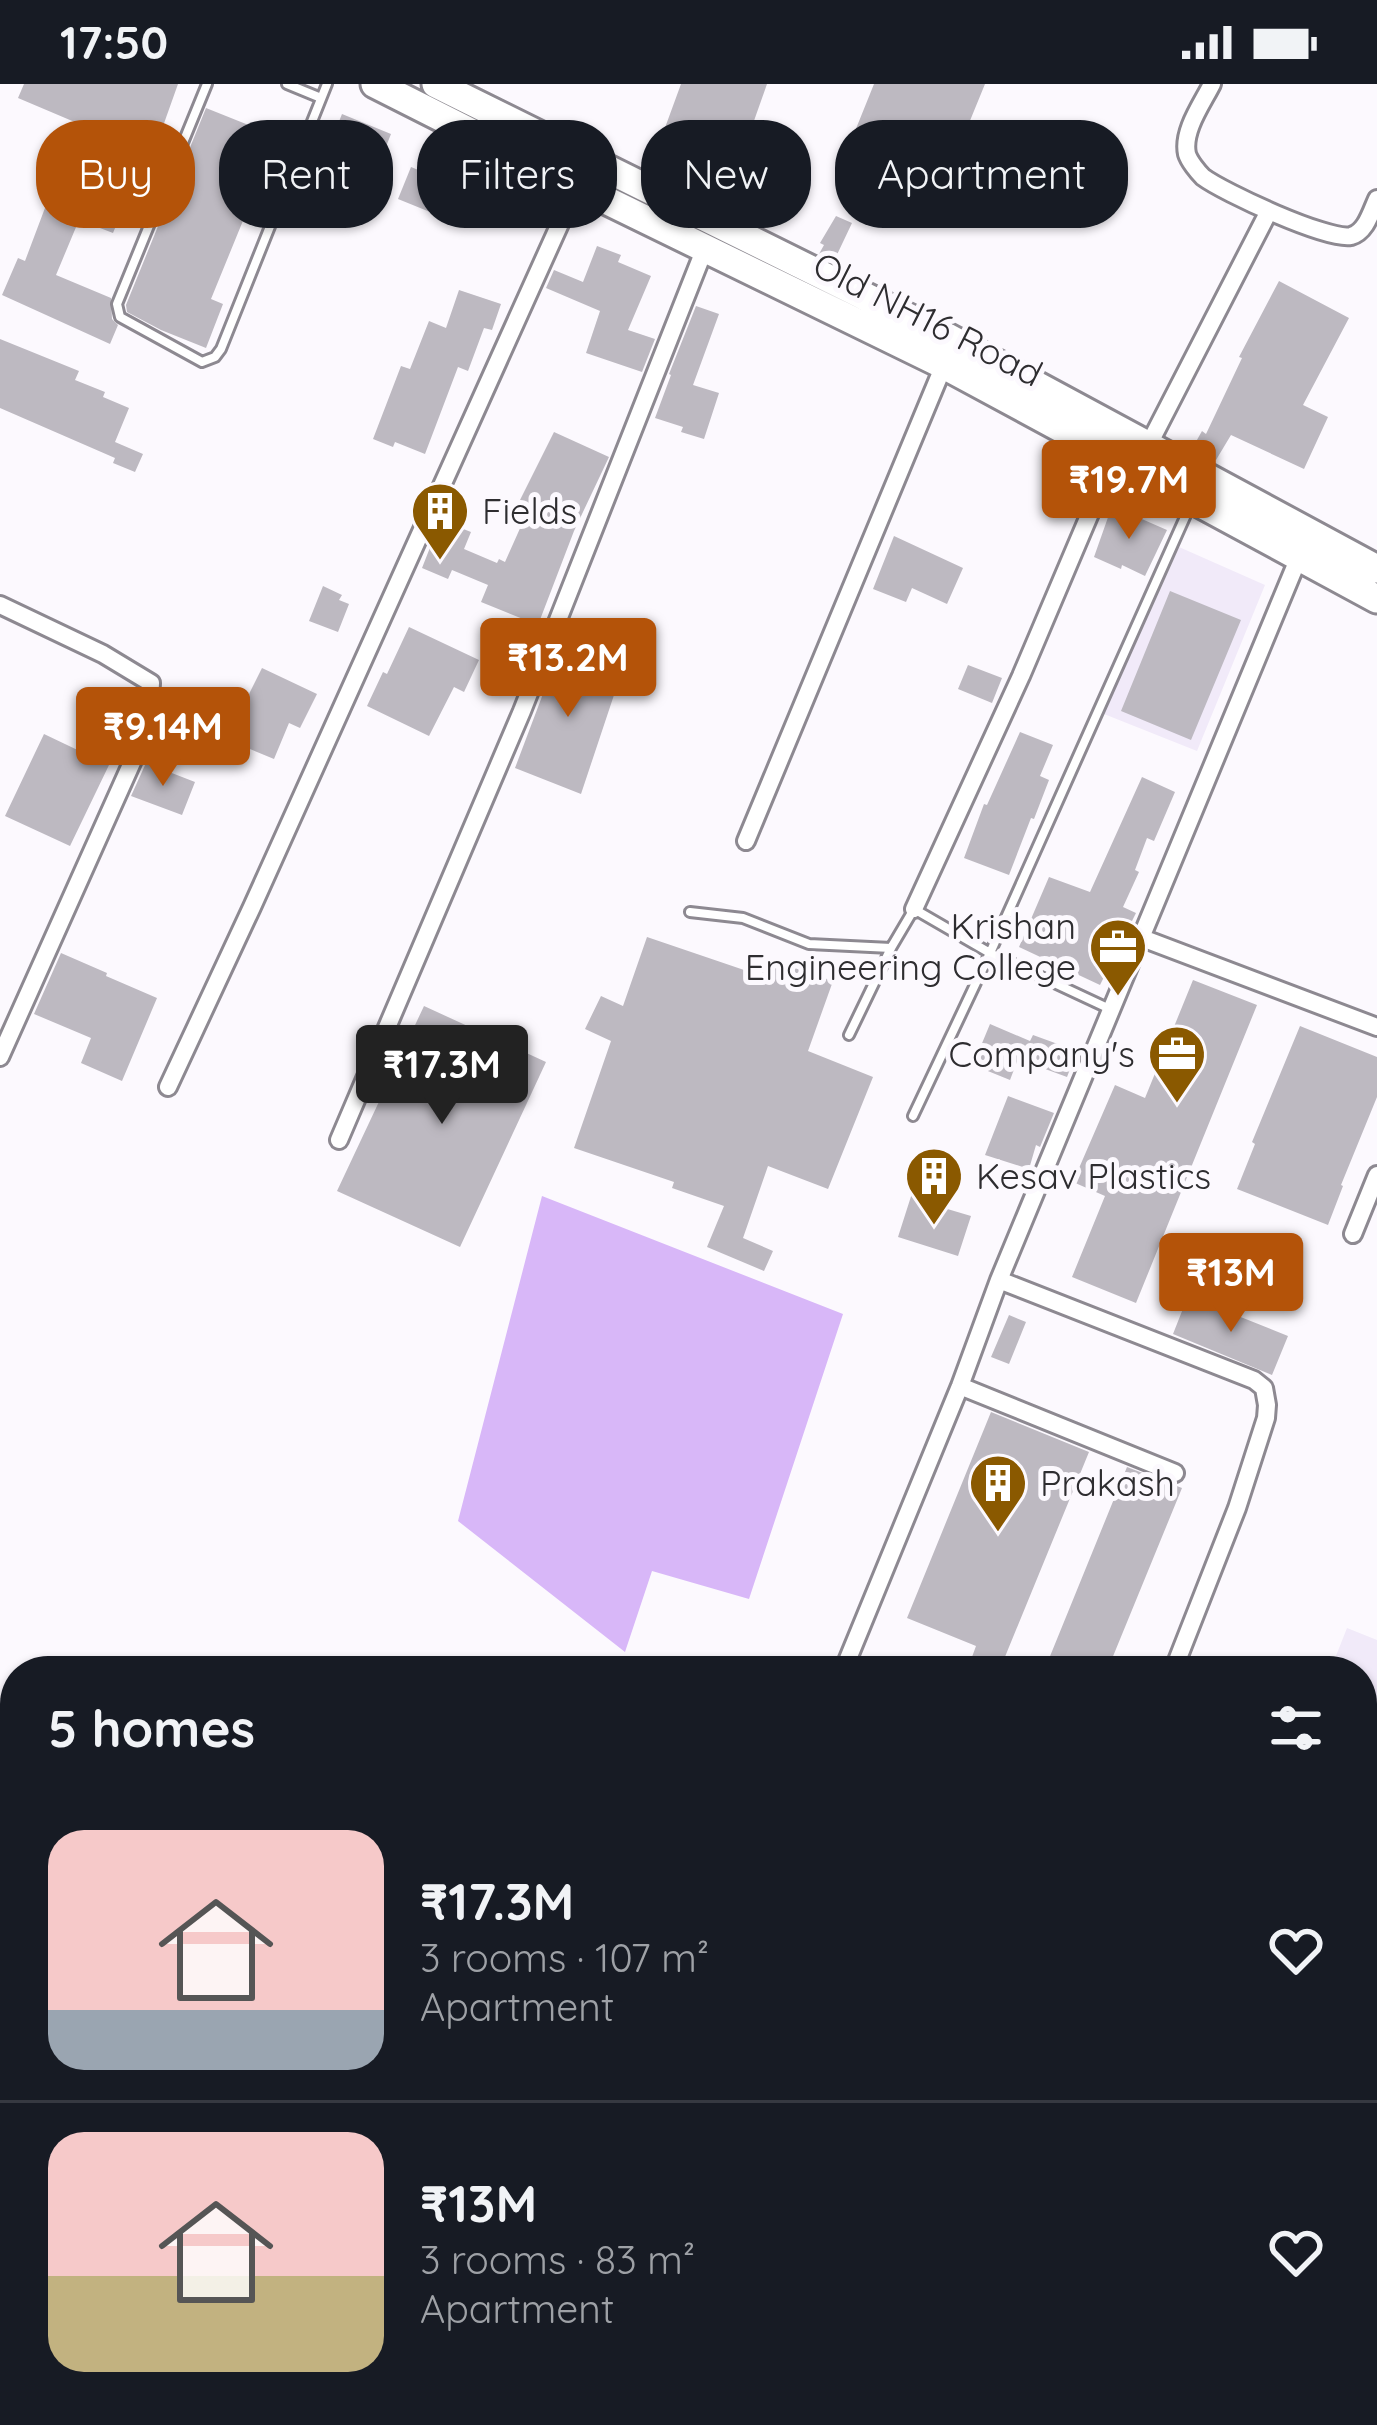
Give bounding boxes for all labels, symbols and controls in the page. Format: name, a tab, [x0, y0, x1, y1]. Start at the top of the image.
text: 17:50	[60, 14, 168, 70]
chip: Buy	[36, 120, 195, 228]
chip: Rent	[219, 120, 393, 228]
chip: Filters	[417, 120, 617, 228]
chip: New	[641, 120, 811, 228]
chip: Apartment	[835, 120, 1128, 228]
street label: Old NH16 Road	[806, 242, 1050, 396]
pin: ₹19.7M	[1031, 440, 1227, 542]
text: ₹19.7M	[1069, 454, 1189, 503]
building icon: Fields	[409, 480, 471, 562]
place label: Fields	[482, 488, 577, 533]
pin: ₹13.2M	[470, 618, 666, 720]
text: ₹13.2M	[507, 632, 629, 681]
pin: ₹9.14M	[65, 687, 261, 789]
text: ₹9.14M	[103, 701, 223, 750]
place label: Krishan Engineering College	[745, 903, 1076, 989]
office icon: Krishan Engineering College	[1087, 916, 1149, 998]
office icon: Company's	[1146, 1023, 1208, 1105]
pin: ₹17.3M	[344, 1025, 540, 1127]
place label: Company's	[948, 1031, 1135, 1076]
text: ₹17.3M	[383, 1039, 501, 1088]
building icon: Kesav Plastics	[903, 1145, 965, 1227]
place label: Kesav Plastics	[976, 1153, 1211, 1198]
pin: ₹13M	[1160, 1233, 1302, 1335]
text: ₹13M	[1186, 1247, 1276, 1296]
building icon: Prakash	[967, 1452, 1029, 1534]
place label: Prakash	[1040, 1460, 1175, 1505]
icon: filters	[1263, 1695, 1329, 1761]
text: 5 homes	[48, 1696, 255, 1760]
text: ₹17.3M	[420, 1869, 574, 1933]
icon: home	[144, 1878, 288, 2022]
icon: heart	[1263, 1917, 1329, 1983]
text: 3 rooms · 107 m²	[420, 1933, 709, 1982]
text: Apartment	[420, 1982, 614, 2031]
text: ₹13M	[420, 2171, 537, 2235]
icon: home	[144, 2180, 288, 2324]
icon: heart	[1263, 2219, 1329, 2285]
text: 3 rooms · 83 m²	[420, 2235, 695, 2284]
text: Apartment	[420, 2284, 614, 2333]

